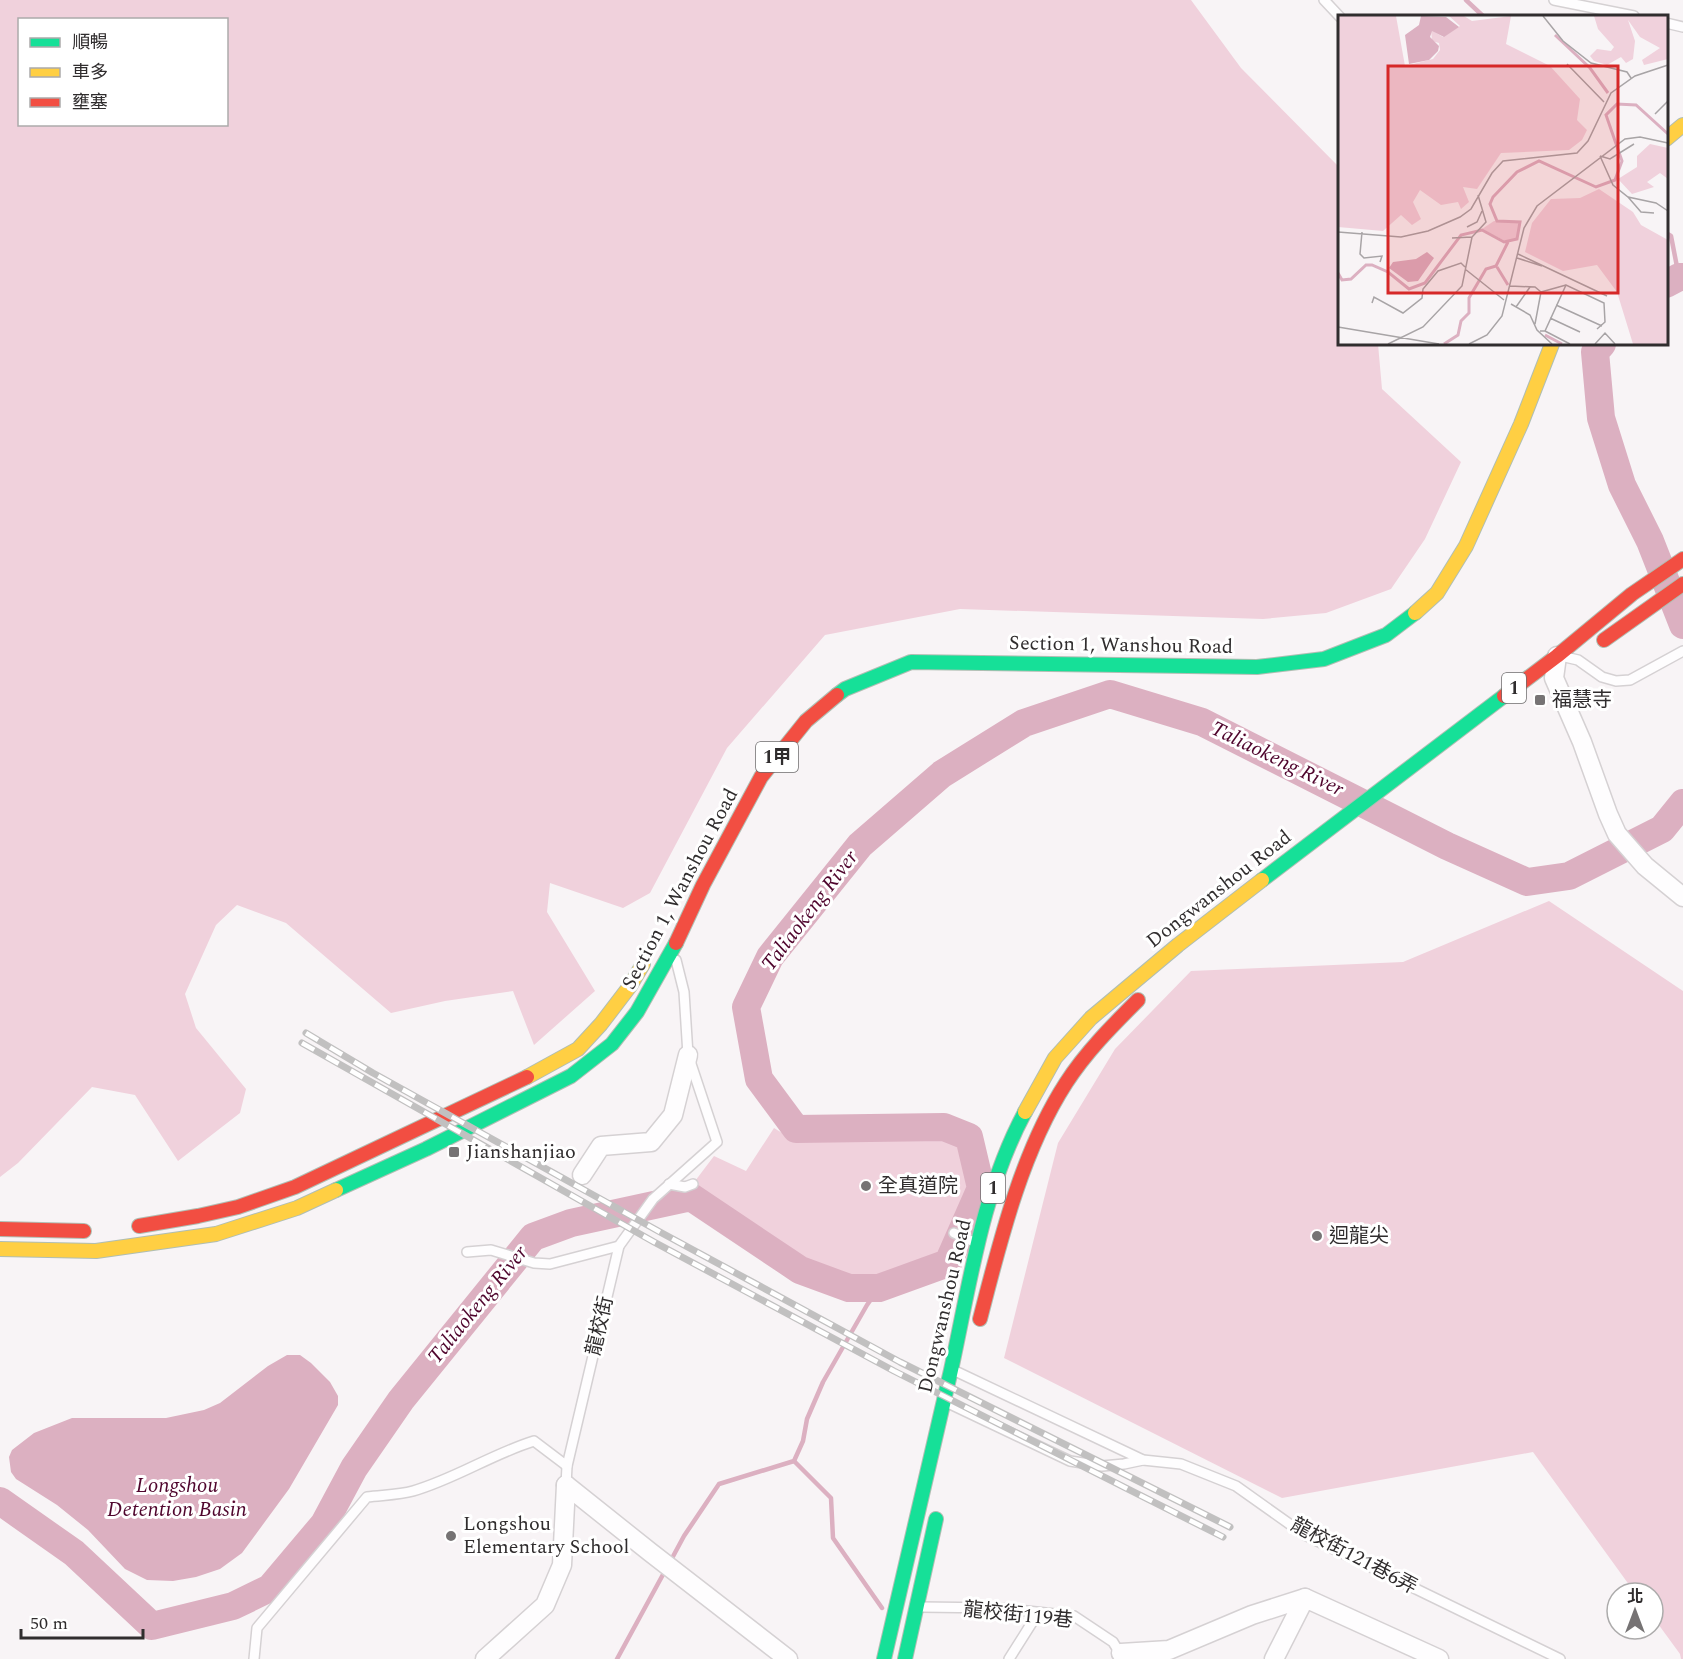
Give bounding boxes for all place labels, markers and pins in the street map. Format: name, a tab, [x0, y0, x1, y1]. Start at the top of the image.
place label: 福慧寺	[1552, 685, 1612, 715]
marker: 福慧寺	[1533, 693, 1547, 707]
place label: Jianshanjiao	[466, 1137, 576, 1167]
marker: Jianshanjiao	[447, 1145, 461, 1159]
place label: 全真道院	[878, 1171, 958, 1201]
marker: 全真道院	[859, 1179, 873, 1193]
place label: 迴龍尖	[1329, 1221, 1389, 1251]
marker: 迴龍尖	[1310, 1229, 1324, 1243]
place label: Longshou Elementary School	[463, 1509, 629, 1562]
marker: Longshou Elementary School	[444, 1529, 458, 1543]

